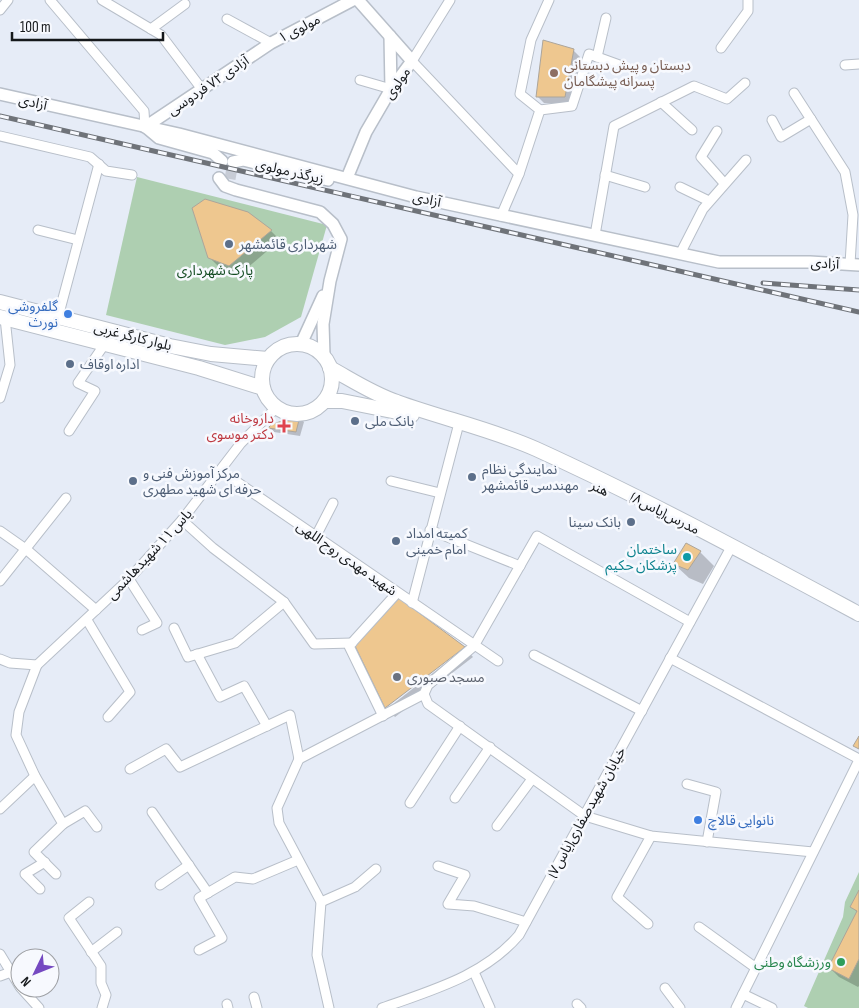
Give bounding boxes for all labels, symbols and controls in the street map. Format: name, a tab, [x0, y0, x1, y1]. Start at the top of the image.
scale bar	[12, 10, 164, 42]
street label: مولوی ۱	[275, 11, 323, 46]
text: 100 m	[20, 18, 51, 37]
street label: آزادی ۷۲ فردوسی	[164, 51, 253, 119]
place label: دبستان و پیش دبستانی پسرانه پیشگامان	[564, 57, 691, 91]
street label: مولوی	[380, 64, 414, 102]
marker: دبستان و پیش دبستانی پسرانه پیشگامان	[548, 67, 560, 79]
street label: آزادی	[17, 91, 50, 114]
street label: زیرگذر مولوی	[254, 155, 326, 188]
street label: آزادی	[411, 188, 444, 211]
place label: شهرداری قائمشهر	[238, 236, 337, 253]
marker: شهرداری قائمشهر	[223, 238, 235, 250]
street label: آزادی	[810, 254, 841, 273]
park label: پارک شهرداری	[177, 262, 253, 280]
place label: گلفروشی نورث	[8, 298, 58, 331]
marker: گلفروشی نورث	[62, 308, 74, 320]
street label: بلوار کارگر غربی	[92, 319, 174, 354]
place label: اداره اوقاف	[80, 356, 140, 373]
marker: اداره اوقاف	[64, 358, 76, 370]
place label: داروخانه دکتر موسوی	[206, 410, 274, 443]
place label: بانک ملی	[365, 413, 415, 430]
marker: بانک ملی	[349, 415, 361, 427]
marker: داروخانه دکتر موسوی	[278, 420, 290, 432]
place label: نمایندگی نظام مهندسی قائمشهر	[481, 461, 579, 494]
place label: مرکز آموزش فنی و حرفه ای شهید مطهری	[143, 465, 261, 498]
marker: نمایندگی نظام مهندسی قائمشهر	[466, 471, 478, 483]
marker: مرکز آموزش فنی و حرفه ای شهید مطهری	[127, 475, 139, 487]
street label: هنر	[587, 476, 612, 500]
street label: مدرس(یاس۸)	[627, 489, 702, 538]
street label: یاس ۱۱ شهیدهاشمی	[103, 505, 196, 603]
place label: بانک سینا	[568, 514, 621, 531]
marker: بانک سینا	[625, 516, 637, 528]
street label: شهید مهدی روح اللهی	[292, 517, 400, 601]
place label: کمیته امداد امام خمینی	[406, 525, 468, 560]
marker: کمیته امداد امام خمینی	[390, 535, 402, 547]
place label: ساختمان پزشکان حکیم	[605, 541, 677, 576]
marker: ساختمان پزشکان حکیم	[681, 551, 693, 563]
place label: مسجد صبوری	[407, 669, 485, 686]
marker: مسجد صبوری	[391, 671, 403, 683]
street label: خیابان شهیدصفاری(یاس۷)	[543, 744, 629, 880]
place label: نانوایی قالاچ	[708, 812, 774, 831]
marker: نانوایی قالاچ	[692, 814, 704, 826]
north arrow	[10, 948, 60, 998]
place label: ورزشگاه وطنی	[754, 954, 831, 971]
marker: ورزشگاه وطنی	[835, 956, 847, 968]
text: N	[17, 973, 35, 990]

